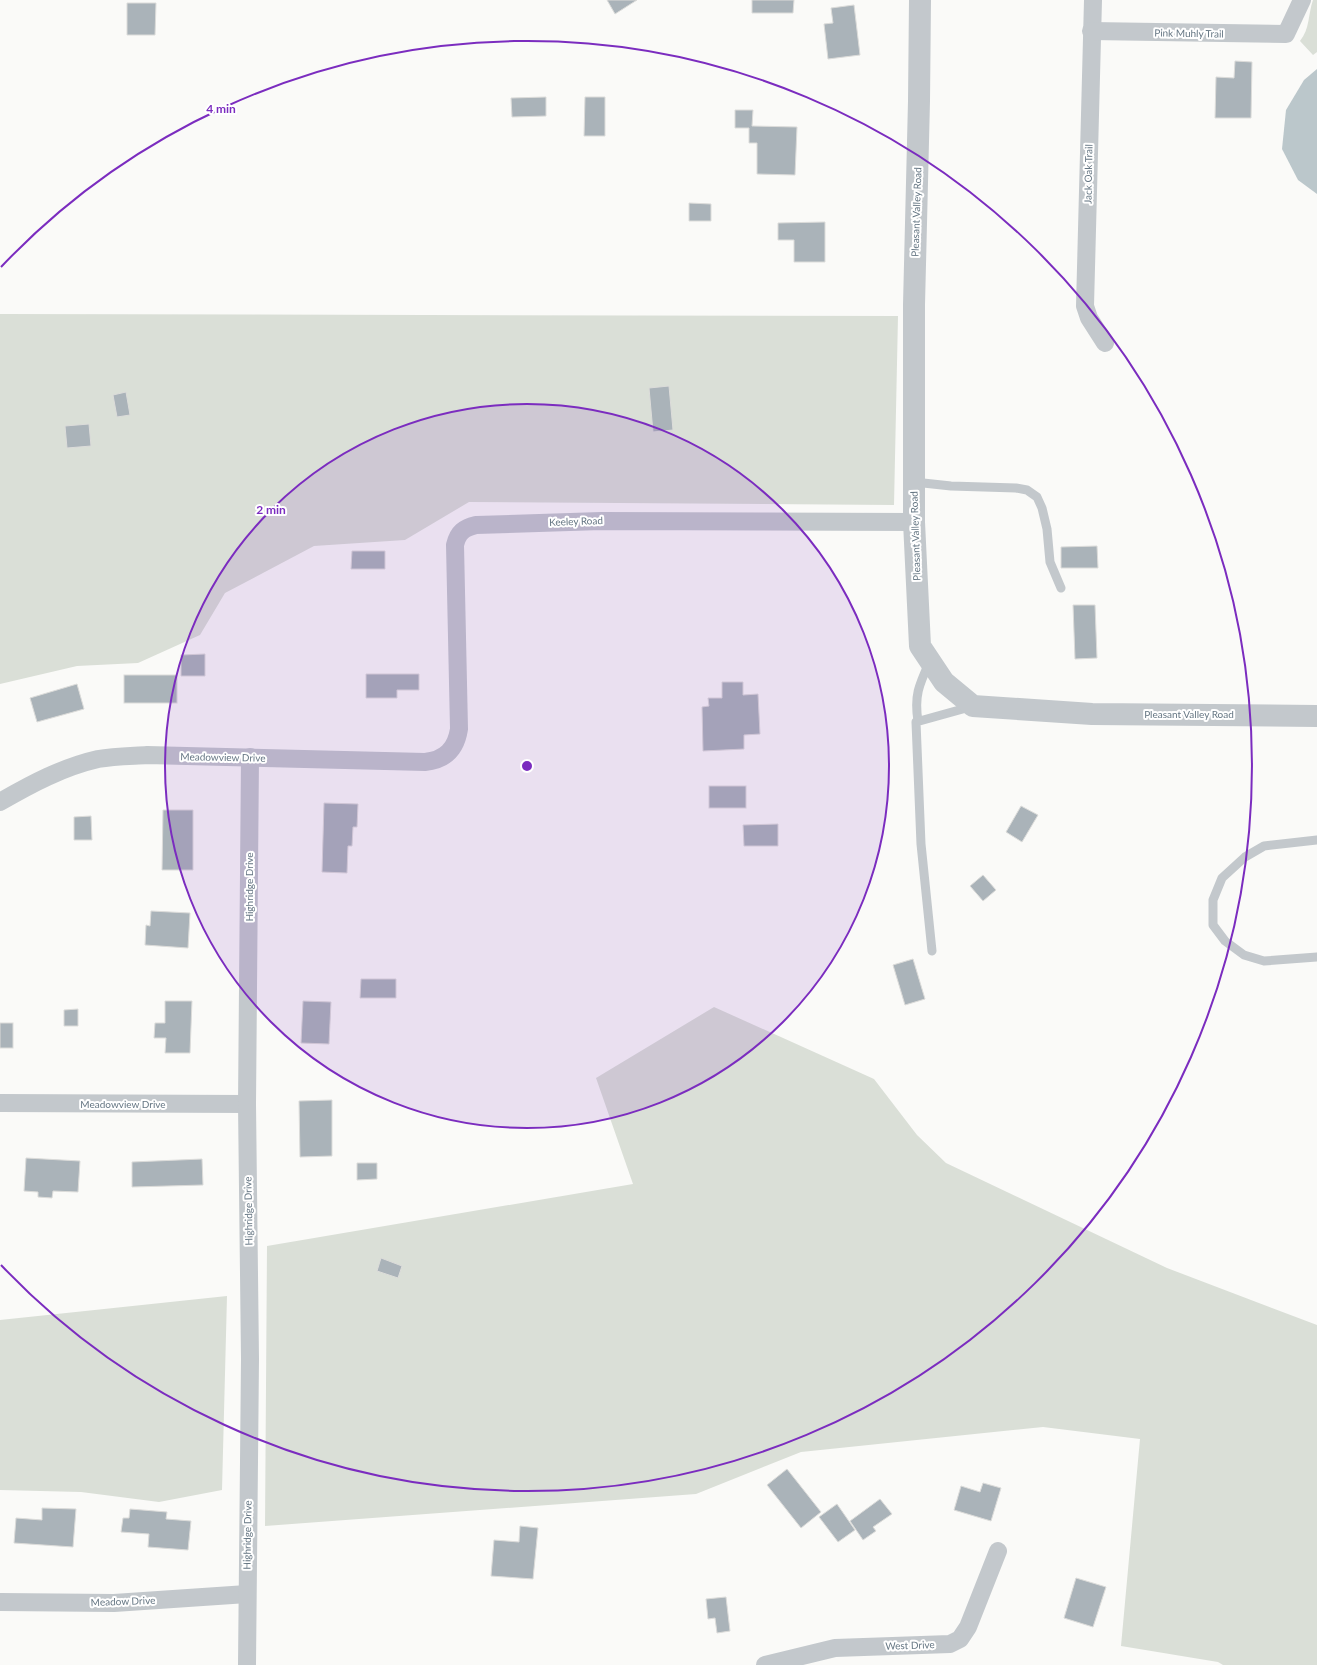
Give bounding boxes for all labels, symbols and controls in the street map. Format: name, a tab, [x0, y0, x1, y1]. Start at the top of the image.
street label: Pink Muhly Trail	[1154, 26, 1224, 40]
text: 4 min	[206, 101, 236, 116]
street label: Jack Oak Trail	[1081, 144, 1095, 204]
street label: Pleasant Valley Road	[908, 167, 924, 257]
street label: Pleasant Valley Road	[907, 491, 923, 581]
text: 2 min	[256, 502, 286, 517]
street label: Keeley Road	[549, 514, 603, 528]
street label: Pleasant Valley Road	[1144, 708, 1234, 720]
street label: Meadowview Drive	[180, 750, 266, 764]
centre of rings	[520, 759, 534, 773]
street label: Highridge Drive	[243, 852, 255, 922]
street label: Meadowview Drive	[80, 1098, 166, 1110]
street label: Highridge Drive	[241, 1176, 255, 1246]
street label: Highridge Drive	[240, 1500, 254, 1570]
street label: Meadow Drive	[90, 1594, 156, 1608]
street label: West Drive	[885, 1638, 935, 1652]

